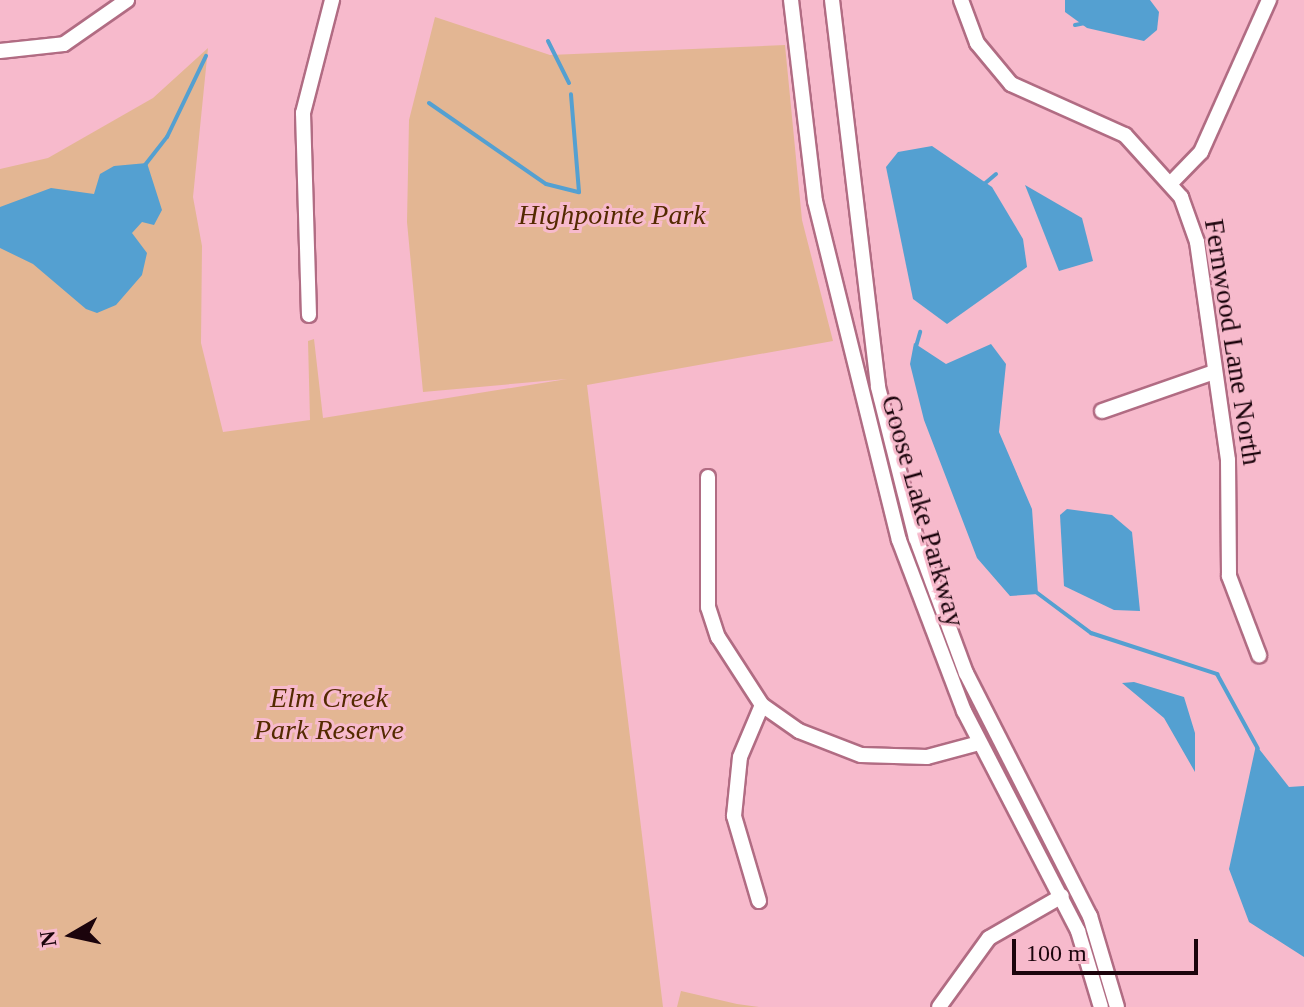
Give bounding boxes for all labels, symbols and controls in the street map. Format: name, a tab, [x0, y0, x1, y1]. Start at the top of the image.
park label: Highpointe Park	[518, 198, 706, 232]
street label: Fernwood Lane North	[1197, 216, 1269, 468]
street label: Goose Lake Parkway	[874, 391, 972, 631]
park label: Elm Creek Park Reserve	[254, 681, 404, 747]
north arrow	[32, 895, 112, 975]
scale bar	[1016, 923, 1202, 973]
text: N	[34, 929, 61, 949]
text: 100 m	[1026, 940, 1087, 966]

